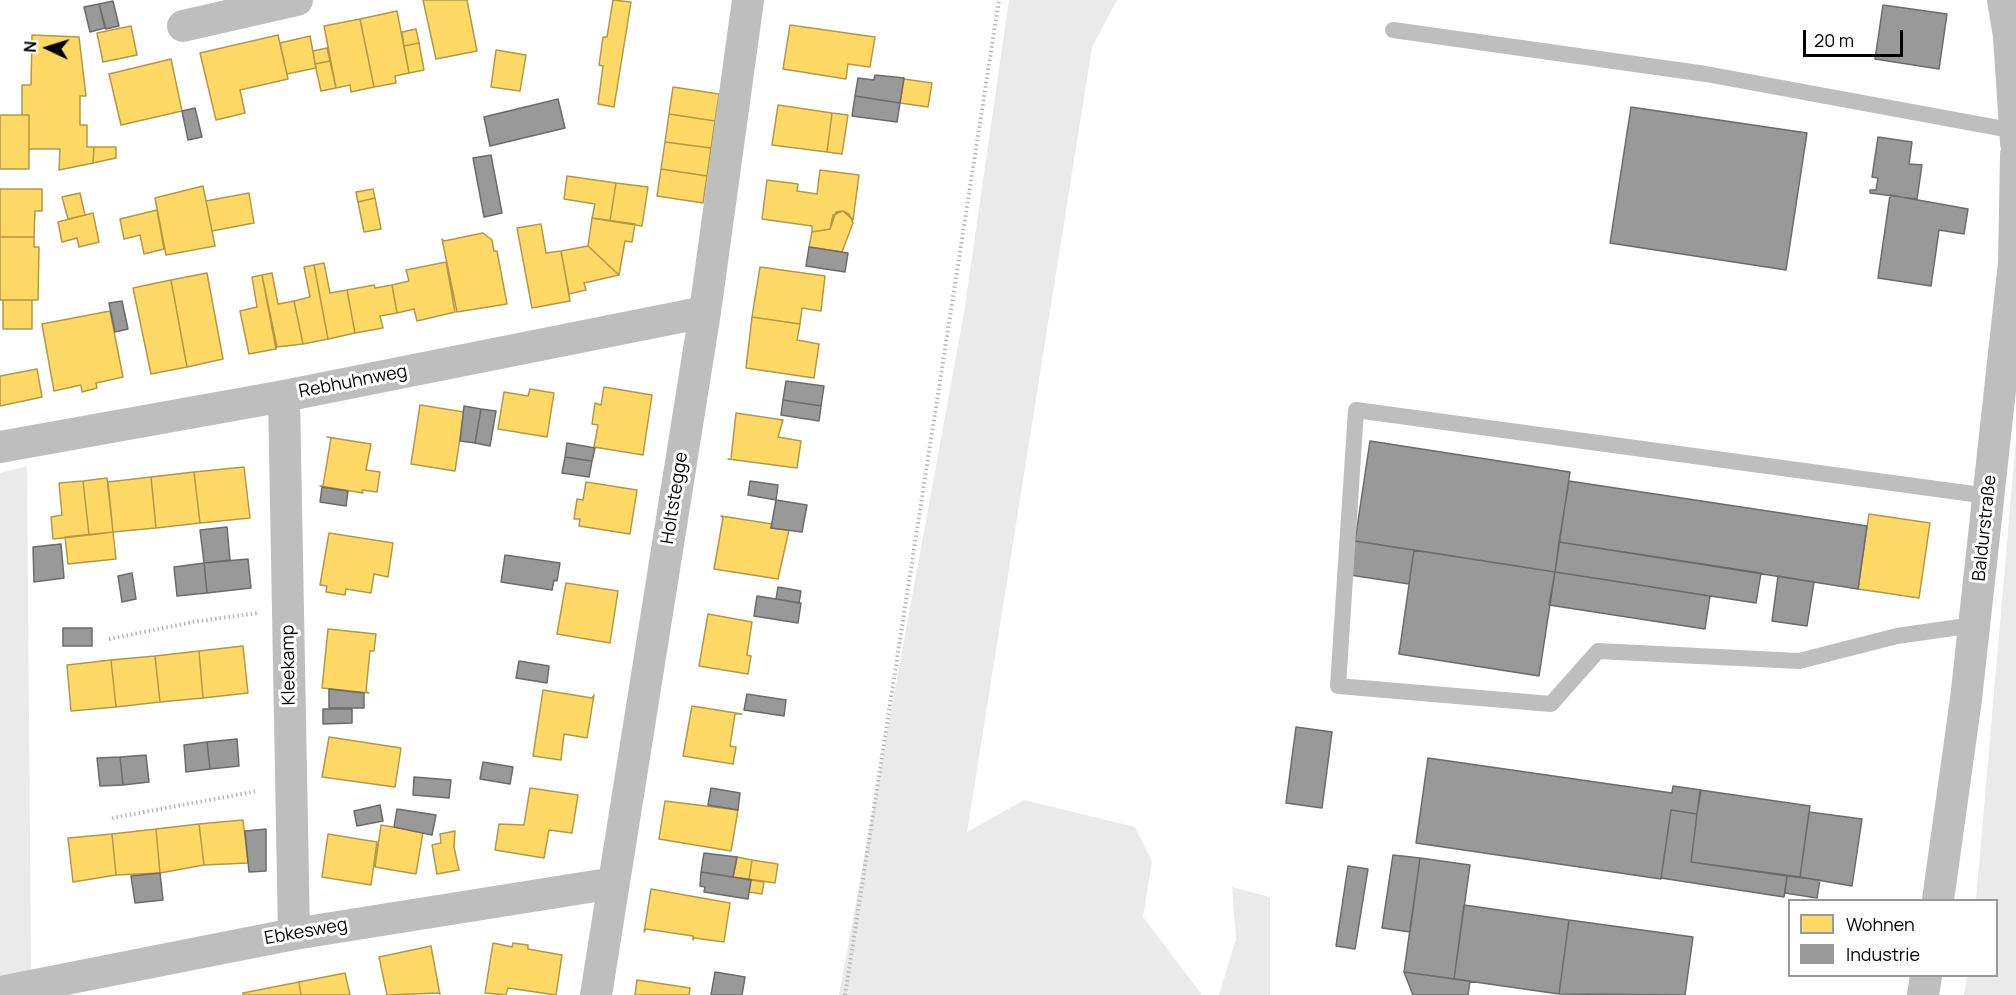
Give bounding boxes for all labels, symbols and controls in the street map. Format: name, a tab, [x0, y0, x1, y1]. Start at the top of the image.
north arrow	[18, 18, 78, 78]
scale bar	[1806, 18, 1906, 56]
text: 20 m	[1814, 28, 1854, 52]
text: N	[19, 40, 41, 53]
street label: Rebhuhnweg	[297, 361, 409, 403]
street label: Holtstegge	[657, 450, 693, 546]
street label: Baldurstraße	[1969, 474, 2001, 582]
street label: Kleekamp	[277, 624, 301, 706]
legend	[1788, 899, 1998, 977]
text: Wohnen	[1846, 912, 1915, 936]
street label: Ebkesweg	[263, 914, 349, 950]
text: Industrie	[1846, 942, 1920, 966]

